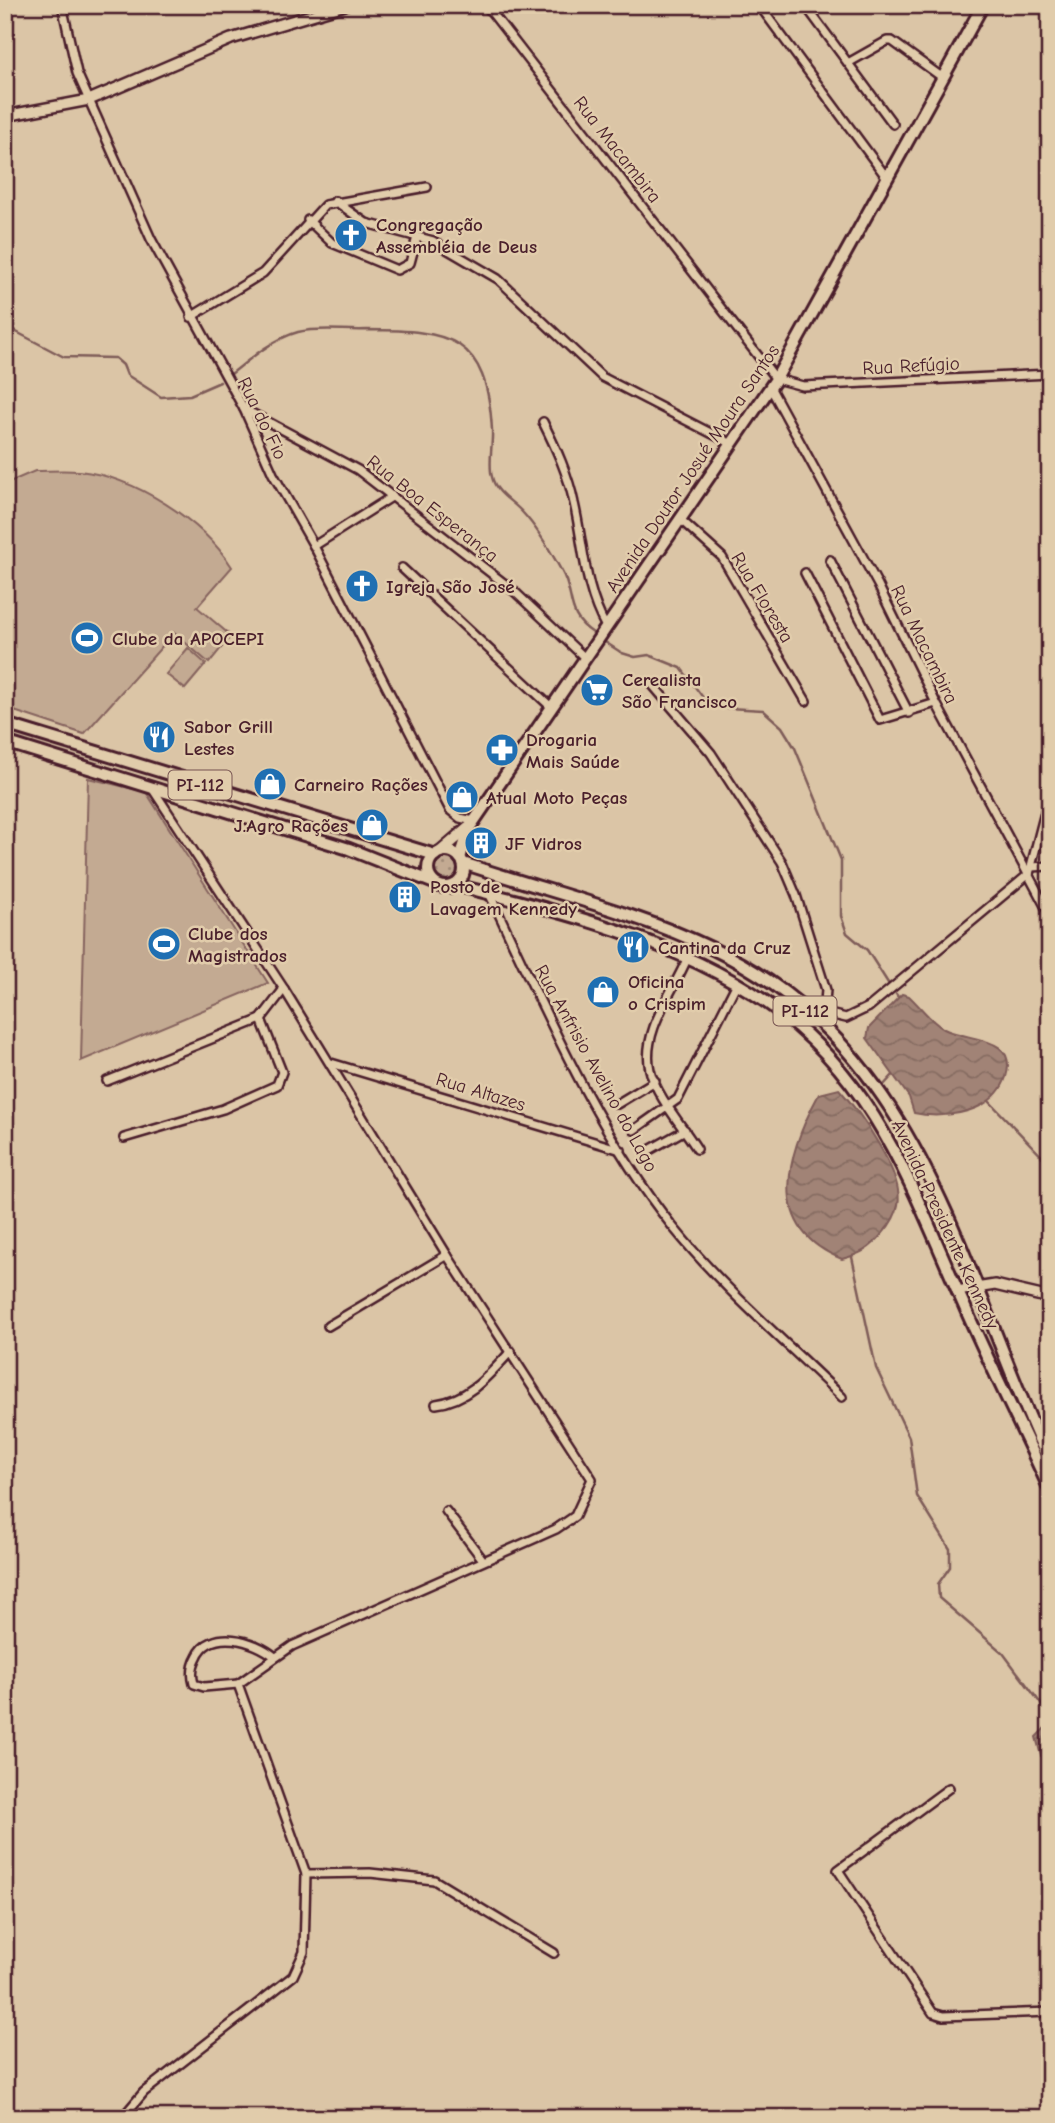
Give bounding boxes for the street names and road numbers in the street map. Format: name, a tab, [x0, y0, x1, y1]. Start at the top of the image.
street label: Rua Macambira	[569, 92, 666, 207]
street label: Avenida Doutor Josué Moura Santos	[601, 340, 784, 597]
street label: Rua Refúgio	[862, 352, 960, 380]
street label: Rua do Fio	[233, 374, 291, 463]
street label: Rua Boa Esperança	[362, 451, 502, 567]
street label: Rua Floresta	[727, 548, 798, 647]
street label: Rua Macambira	[886, 582, 962, 707]
road number: PI-112	[168, 770, 232, 800]
street label: Rua Anfrisio Avelino do Lago	[530, 961, 662, 1176]
road number: PI-112	[774, 996, 836, 1026]
street label: Rua Altazes	[433, 1068, 528, 1116]
street label: Avenida Presidente Kennedy	[887, 1116, 1004, 1333]

